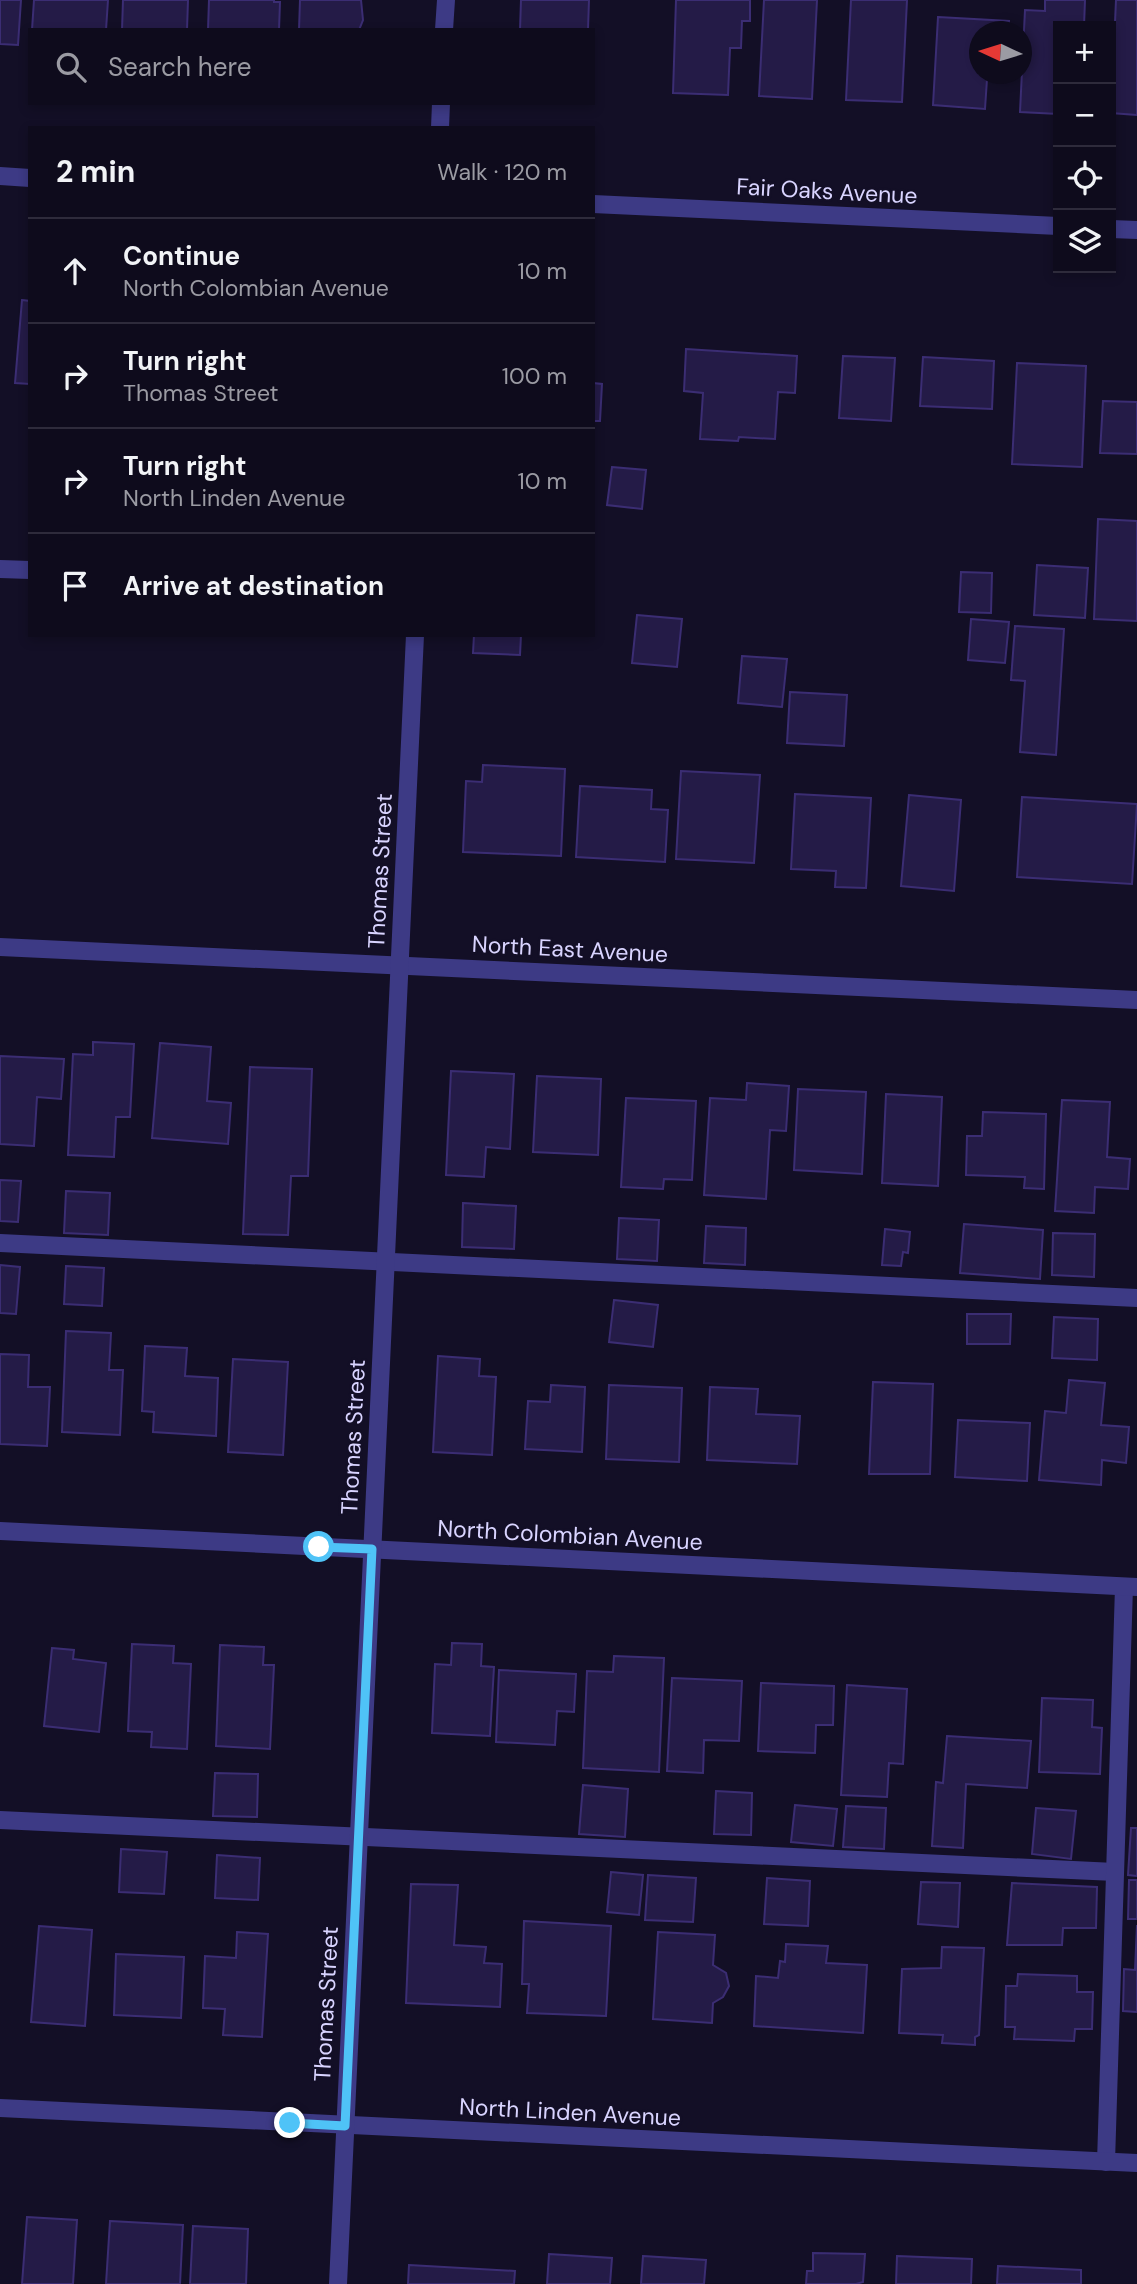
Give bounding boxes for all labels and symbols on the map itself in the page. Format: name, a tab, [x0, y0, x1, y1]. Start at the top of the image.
north arrow	[969, 21, 1032, 84]
street label: Fair Oaks Avenue	[736, 171, 918, 211]
street label: Thomas Street	[361, 793, 399, 949]
street label: North East Avenue	[471, 929, 669, 969]
street label: Thomas Street	[334, 1359, 372, 1515]
street label: North Colombian Avenue	[437, 1513, 703, 1557]
route start	[303, 1531, 334, 1562]
street label: Thomas Street	[307, 1926, 345, 2082]
street label: North Linden Avenue	[458, 2091, 682, 2133]
route end	[274, 2107, 305, 2138]

